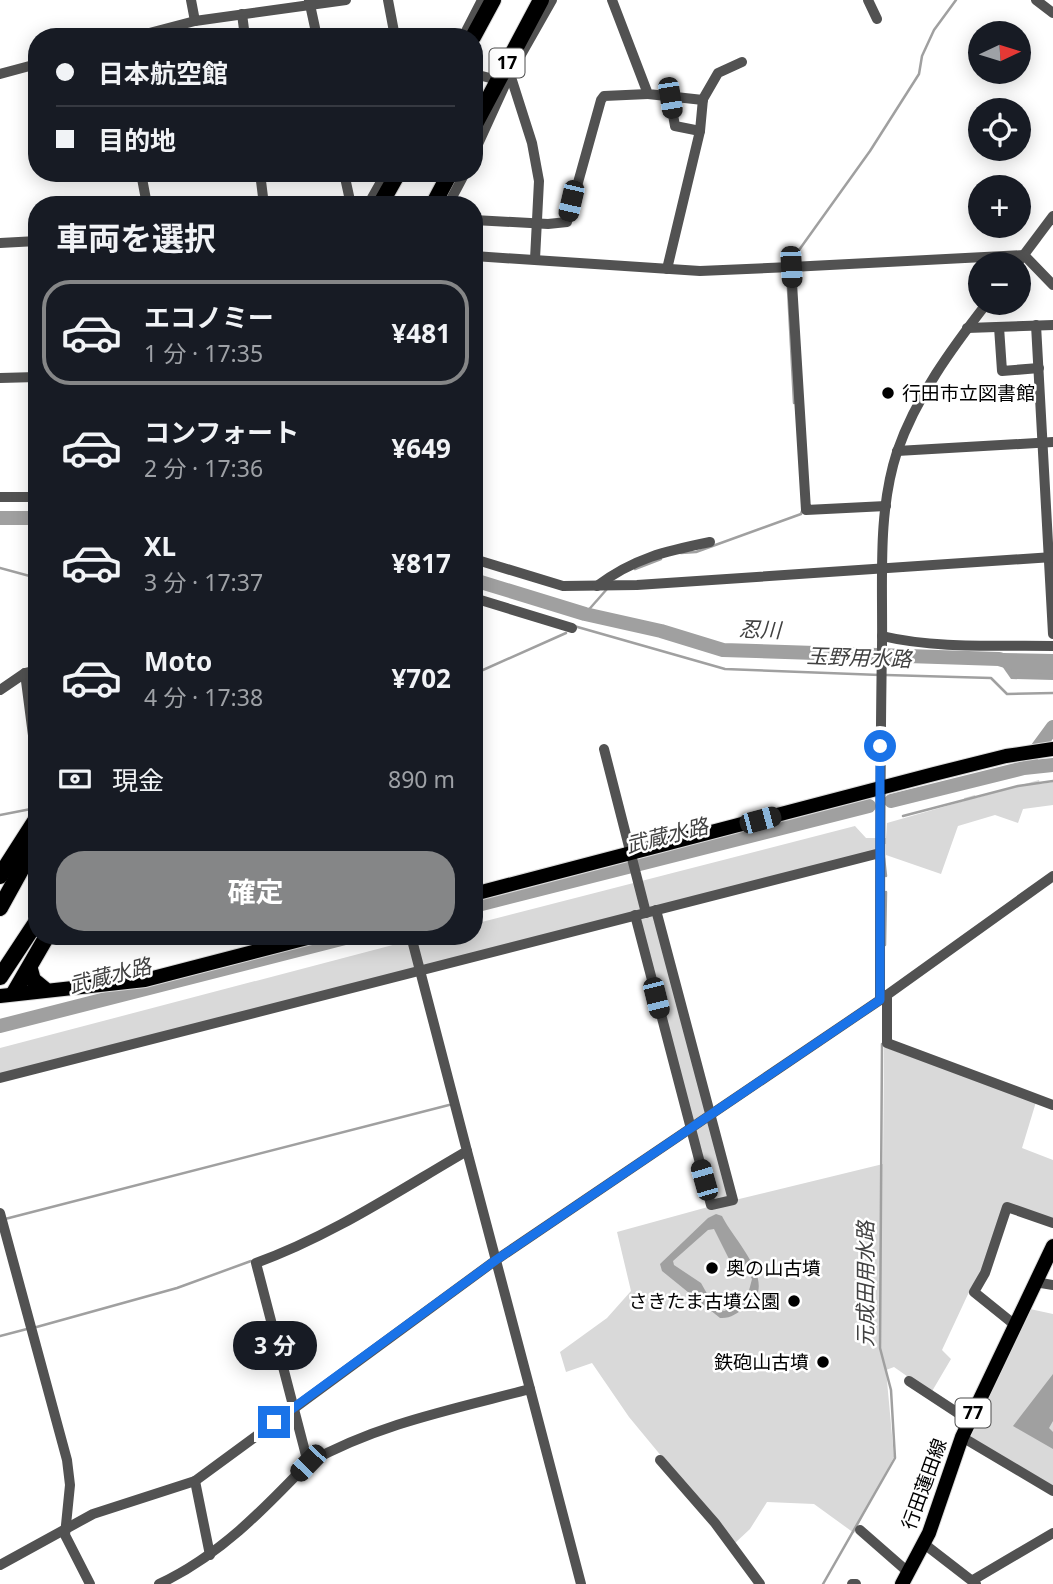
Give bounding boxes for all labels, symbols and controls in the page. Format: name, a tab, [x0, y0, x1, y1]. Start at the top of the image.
north arrow	[968, 21, 1031, 84]
map controls	[968, 21, 1031, 315]
road number: 17	[490, 48, 524, 78]
text: 日本航空館	[98, 55, 228, 91]
car	[657, 76, 684, 120]
button: locate	[968, 98, 1031, 161]
text: 目的地	[98, 122, 176, 158]
button: +	[968, 175, 1031, 238]
car	[557, 178, 586, 224]
text: 車両を選択	[56, 216, 216, 259]
car	[780, 245, 803, 289]
button: −	[968, 252, 1031, 315]
text: エコノミー	[144, 299, 274, 335]
icon: car	[60, 301, 123, 364]
text: ¥481	[392, 315, 451, 351]
text: 1 分 · 17:35	[144, 337, 263, 369]
place label: 行田市立図書館	[902, 380, 1035, 406]
marker: 行田市立図書館	[880, 385, 896, 401]
text: コンフォート	[144, 414, 299, 450]
icon: car	[60, 416, 123, 479]
text: ¥649	[392, 430, 451, 466]
text: 2 分 · 17:36	[144, 452, 263, 484]
text: XL	[144, 528, 176, 564]
icon: car	[60, 531, 123, 594]
text: ¥817	[392, 545, 451, 581]
text: 3 分 · 17:37	[144, 566, 263, 598]
water label: 忍川	[739, 614, 784, 644]
water label: 玉野用水路	[806, 641, 914, 673]
text: Moto	[144, 643, 212, 679]
icon: car	[60, 646, 123, 709]
text: ¥702	[392, 660, 451, 696]
text: 4 分 · 17:38	[144, 681, 263, 713]
route start	[864, 730, 896, 762]
icon: cash	[56, 760, 94, 798]
text: 現金	[112, 762, 164, 798]
text: 890 m	[388, 763, 455, 795]
car	[737, 804, 784, 836]
water label: 武蔵水路	[623, 811, 713, 859]
button: 確定	[56, 851, 455, 931]
water label: 武蔵水路	[66, 951, 156, 999]
car	[641, 975, 672, 1021]
car	[689, 1157, 720, 1203]
water label: 元成田用水路	[851, 1219, 879, 1347]
place label: 奥の山古墳	[726, 1255, 821, 1281]
marker: 奥の山古墳	[704, 1260, 720, 1276]
place label: さきたま古墳公園	[629, 1288, 780, 1314]
marker: さきたま古墳公園	[786, 1293, 802, 1309]
callout: 3 分	[232, 1320, 316, 1370]
text: 3 分	[254, 1329, 296, 1361]
place label: 鉄砲山古墳	[714, 1349, 809, 1375]
marker: 鉄砲山古墳	[815, 1354, 831, 1370]
road number: 77	[956, 1398, 990, 1428]
route end	[258, 1406, 290, 1438]
street label: 行田蓮田線	[896, 1435, 952, 1533]
car	[286, 1441, 331, 1485]

